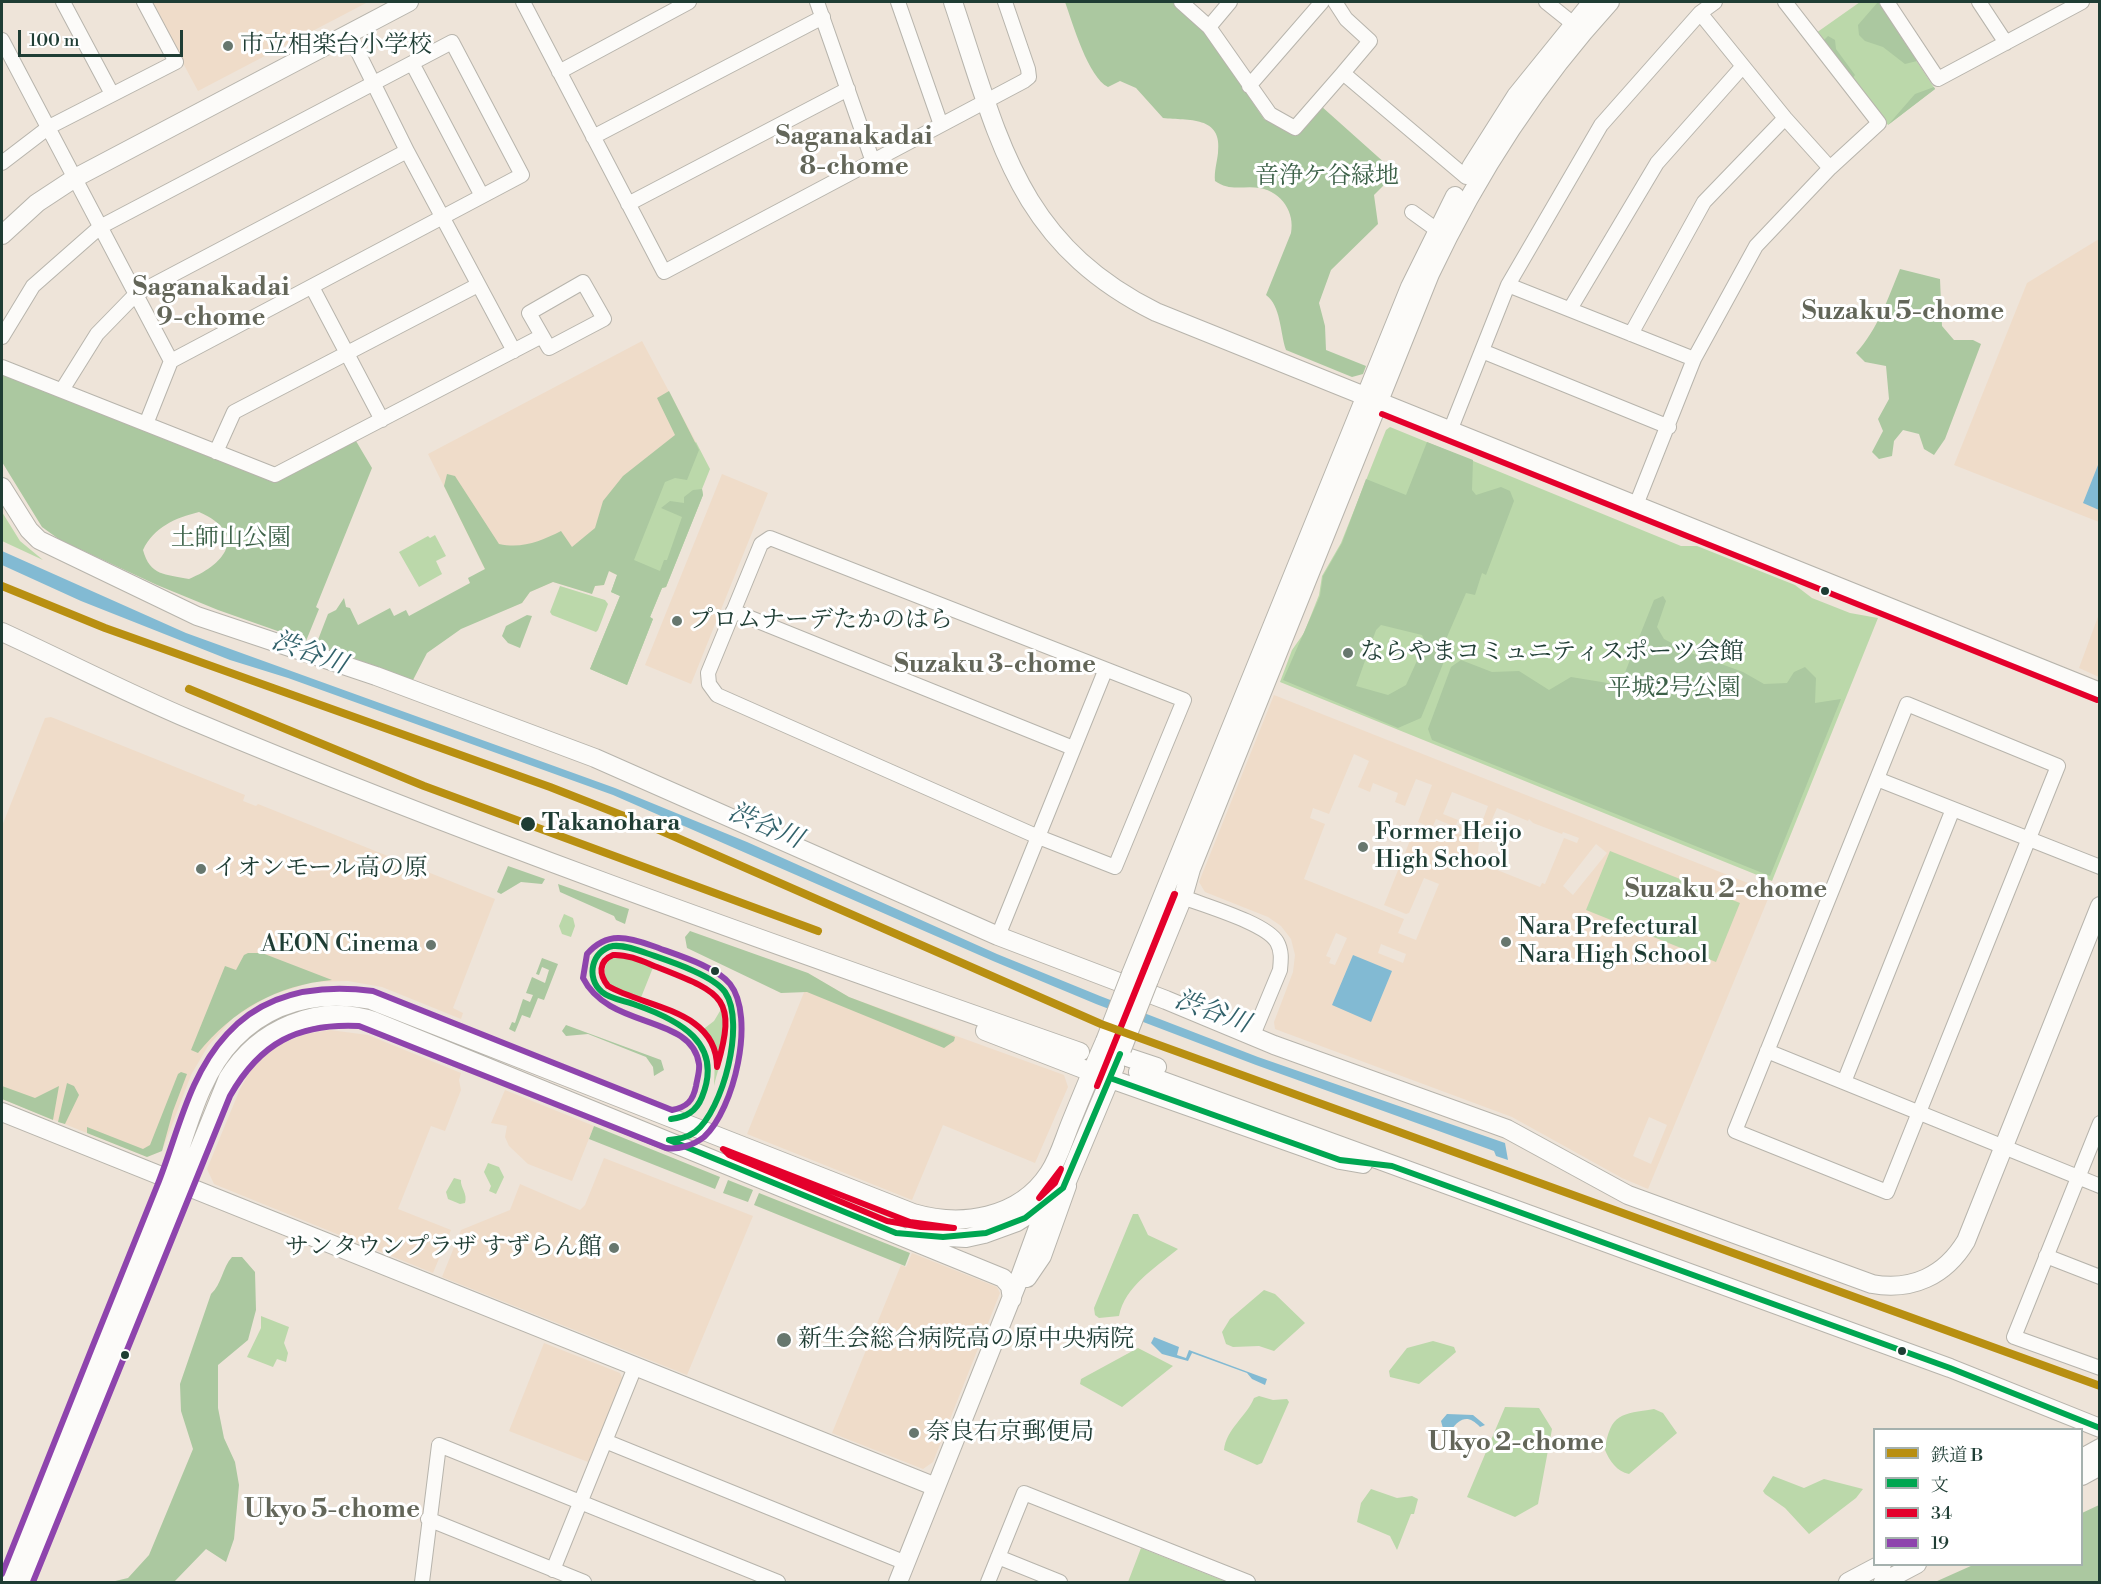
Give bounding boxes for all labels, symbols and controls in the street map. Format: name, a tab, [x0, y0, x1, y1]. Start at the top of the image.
scale bar	[21, 18, 186, 56]
text: 100 m	[29, 29, 80, 52]
place label: 市立相楽台小学校	[240, 32, 432, 60]
marker: 市立相楽台小学校	[221, 39, 235, 53]
district label: Saganakadai 8-chome	[775, 122, 933, 184]
park label: 音浄ケ谷緑地	[1255, 163, 1399, 191]
district label: Saganakadai 9-chome	[132, 273, 290, 334]
district label: Suzaku 5-chome	[1802, 297, 2004, 329]
park label: 土師山公園	[171, 525, 291, 553]
unlabelled marker	[1819, 585, 1831, 597]
place label: プロムナーデたかのはら	[689, 607, 953, 635]
marker: プロムナーデたかのはら	[670, 614, 684, 628]
water label: 渋谷川	[267, 626, 351, 682]
place label: ならやまコミュニティスポーツ会館	[1360, 639, 1744, 667]
marker: ならやまコミュニティスポーツ会館	[1341, 646, 1355, 660]
district label: Suzaku 3-chome	[894, 650, 1096, 682]
park label: 平城2号公園	[1607, 675, 1741, 703]
water label: 渋谷川	[723, 797, 807, 857]
place label: Takanohara	[542, 810, 680, 838]
marker: Takanohara	[519, 815, 537, 833]
place label: Former Heijo High School	[1375, 819, 1522, 875]
marker: Former Heijo High School	[1356, 840, 1370, 854]
place label: イオンモール高の原	[213, 855, 428, 883]
marker: イオンモール高の原	[194, 862, 208, 876]
district label: Suzaku 2-chome	[1625, 875, 1827, 907]
place label: Nara Prefectural Nara High School	[1518, 914, 1708, 970]
place label: AEON Cinema	[261, 931, 419, 959]
marker: Nara Prefectural Nara High School	[1499, 935, 1513, 949]
marker: AEON Cinema	[424, 938, 438, 952]
unlabelled marker	[709, 965, 721, 977]
water label: 渋谷川	[1170, 985, 1254, 1041]
place label: サンタウンプラザ すずらん館	[285, 1234, 602, 1262]
marker: サンタウンプラザ すずらん館	[607, 1241, 621, 1255]
place label: 新生会総合病院高の原中央病院	[798, 1326, 1134, 1354]
marker: 新生会総合病院高の原中央病院	[775, 1331, 793, 1349]
unlabelled marker	[1896, 1345, 1908, 1357]
unlabelled marker	[119, 1349, 131, 1361]
place label: 奈良右京郵便局	[926, 1419, 1094, 1447]
marker: 奈良右京郵便局	[907, 1426, 921, 1440]
district label: Ukyo 2-chome	[1428, 1428, 1604, 1460]
legend	[1873, 1428, 2083, 1566]
text: 鉄道 B	[1931, 1444, 1983, 1467]
text: 文	[1931, 1474, 1949, 1497]
district label: Ukyo 5-chome	[244, 1495, 420, 1527]
text: 34	[1931, 1502, 1952, 1525]
text: 19	[1931, 1532, 1949, 1555]

